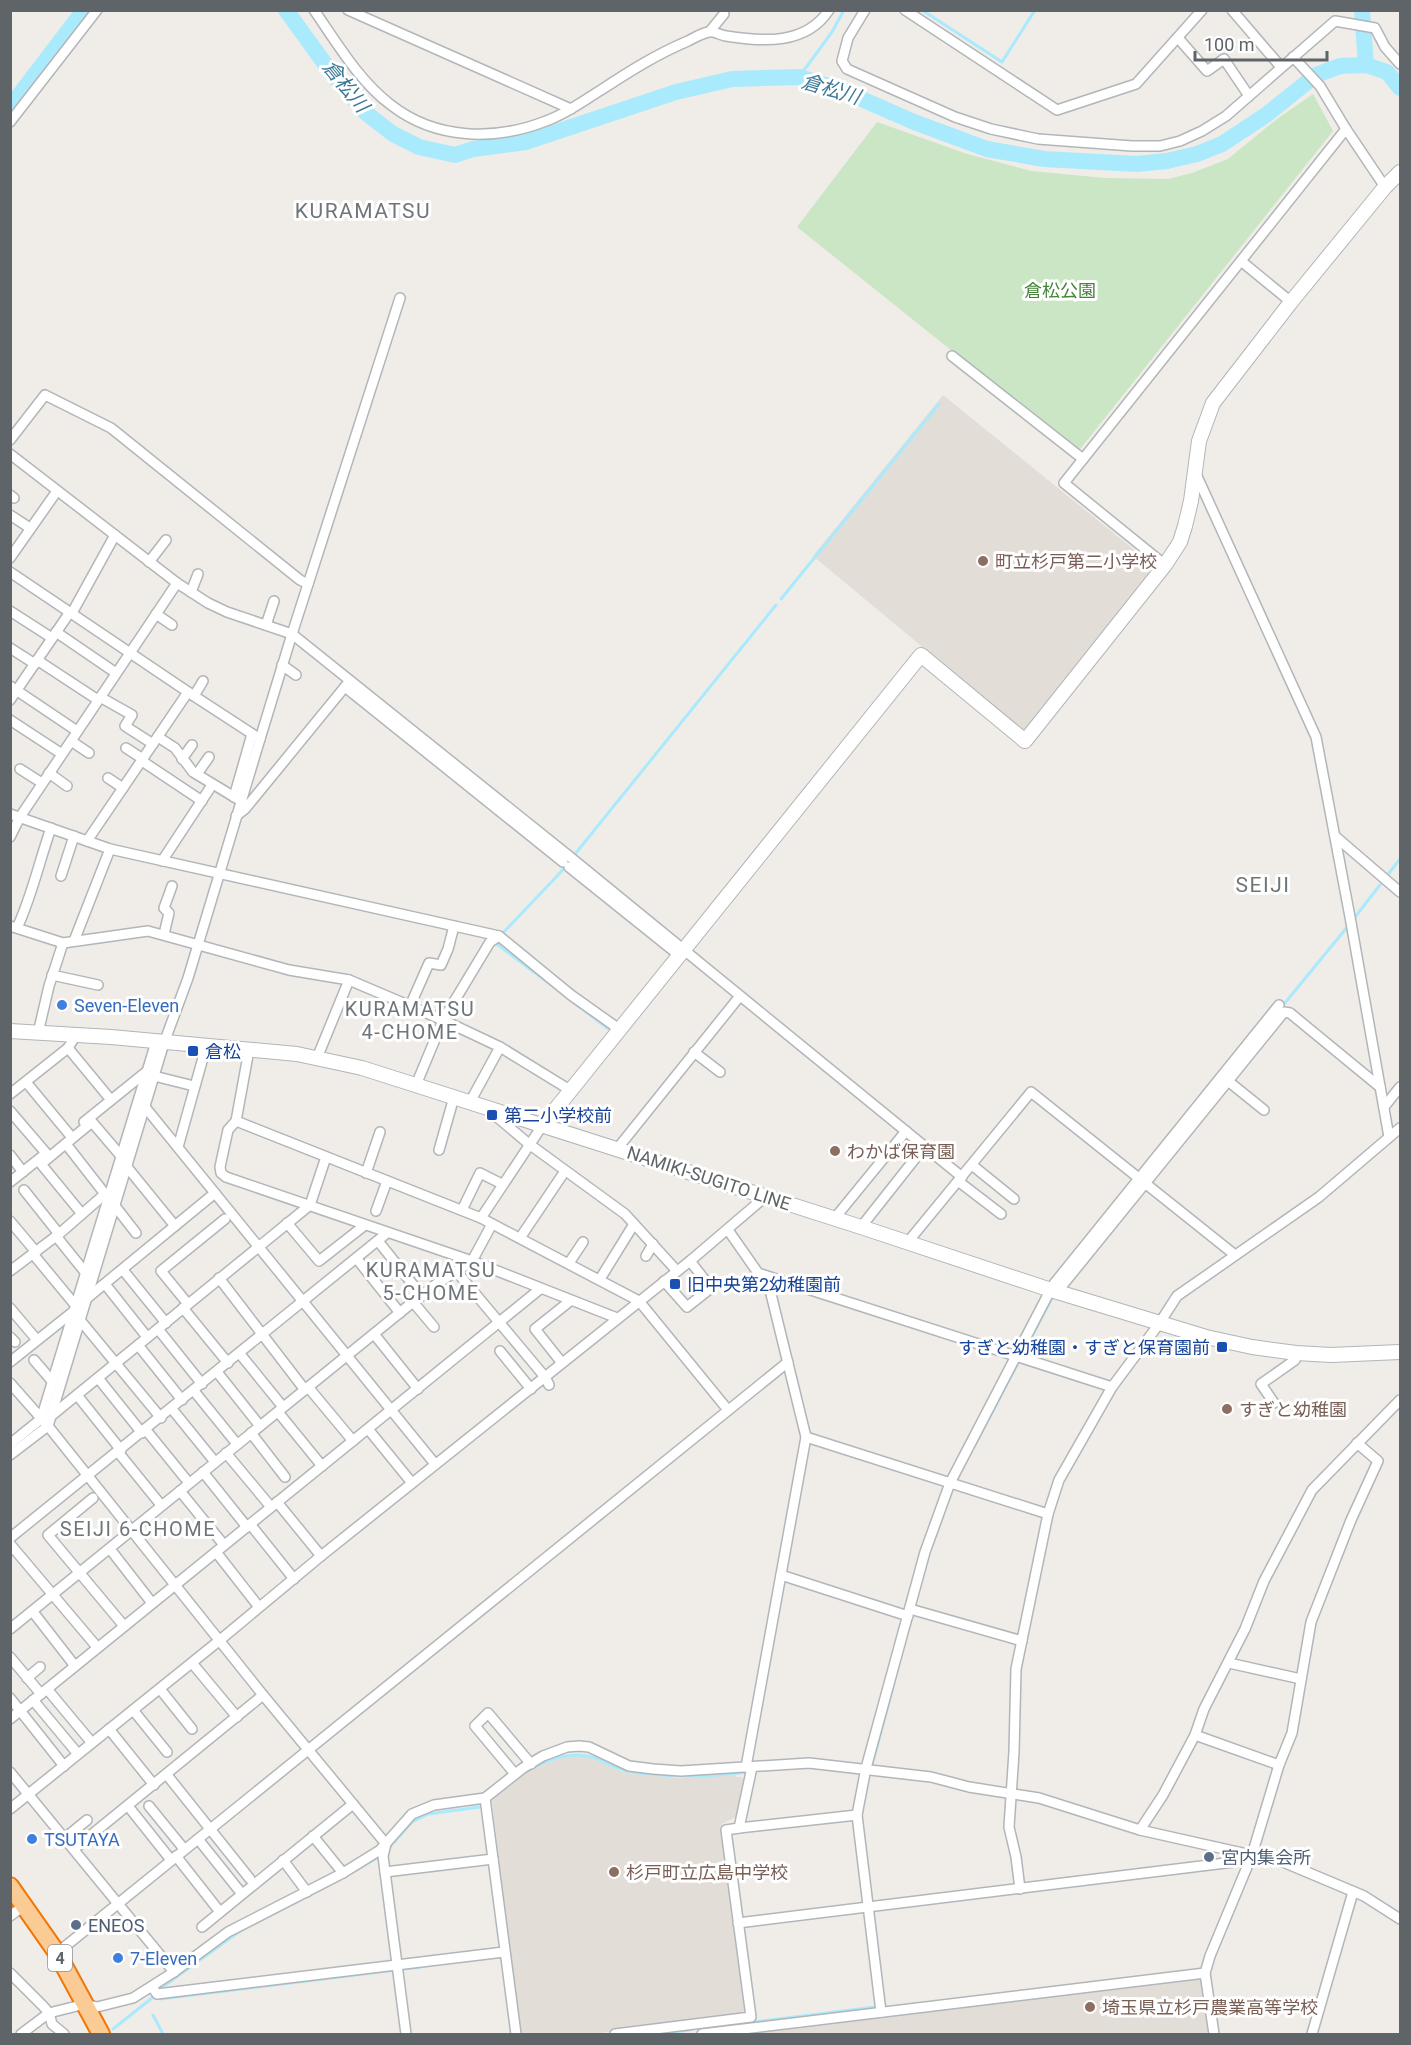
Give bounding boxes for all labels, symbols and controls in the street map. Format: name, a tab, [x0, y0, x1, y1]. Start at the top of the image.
scale bar	[1195, 24, 1327, 62]
text: 100 m	[1204, 34, 1255, 55]
water label: 倉松川	[318, 55, 375, 118]
water label: 倉松川	[799, 69, 865, 110]
district label: KURAMATSU	[295, 199, 431, 223]
park label: 倉松公園	[1024, 280, 1096, 301]
place label: 町立杉戸第二小学校	[995, 551, 1157, 572]
marker: 町立杉戸第二小学校	[976, 554, 990, 568]
district label: SEIJI	[1236, 873, 1290, 897]
place label: Seven-Eleven	[74, 995, 179, 1016]
district label: KURAMATSU 4-CHOME	[345, 997, 475, 1044]
marker: Seven-Eleven	[55, 998, 69, 1012]
place label: 倉松	[205, 1041, 241, 1062]
marker: 倉松	[186, 1044, 200, 1058]
place label: 第二小学校前	[504, 1105, 612, 1126]
marker: 第二小学校前	[485, 1108, 499, 1122]
place label: わかば保育園	[847, 1141, 955, 1162]
street label: NAMIKI-SUGITO LINE	[625, 1142, 793, 1214]
marker: わかば保育園	[828, 1144, 842, 1158]
district label: KURAMATSU 5-CHOME	[366, 1258, 496, 1305]
place label: 旧中央第2幼稚園前	[687, 1274, 841, 1295]
marker: 旧中央第2幼稚園前	[668, 1277, 682, 1291]
place label: すぎと幼稚園・すぎと保育園前	[958, 1337, 1210, 1358]
marker: すぎと幼稚園・すぎと保育園前	[1215, 1340, 1229, 1354]
place label: すぎと幼稚園	[1239, 1399, 1347, 1420]
marker: すぎと幼稚園	[1220, 1402, 1234, 1416]
district label: SEIJI 6-CHOME	[60, 1517, 216, 1541]
place label: TSUTAYA	[44, 1829, 120, 1850]
marker: TSUTAYA	[25, 1832, 39, 1846]
place label: 宮内集会所	[1221, 1847, 1311, 1868]
marker: 宮内集会所	[1202, 1850, 1216, 1864]
place label: 杉戸町立広島中学校	[626, 1862, 788, 1883]
marker: 杉戸町立広島中学校	[607, 1865, 621, 1879]
place label: ENEOS	[88, 1915, 145, 1936]
marker: ENEOS	[69, 1918, 83, 1932]
road number: 4	[48, 1945, 72, 1971]
place label: 7-Eleven	[130, 1948, 197, 1969]
marker: 7-Eleven	[111, 1951, 125, 1965]
place label: 埼玉県立杉戸農業高等学校	[1102, 1997, 1318, 2018]
marker: 埼玉県立杉戸農業高等学校	[1083, 2000, 1097, 2014]

